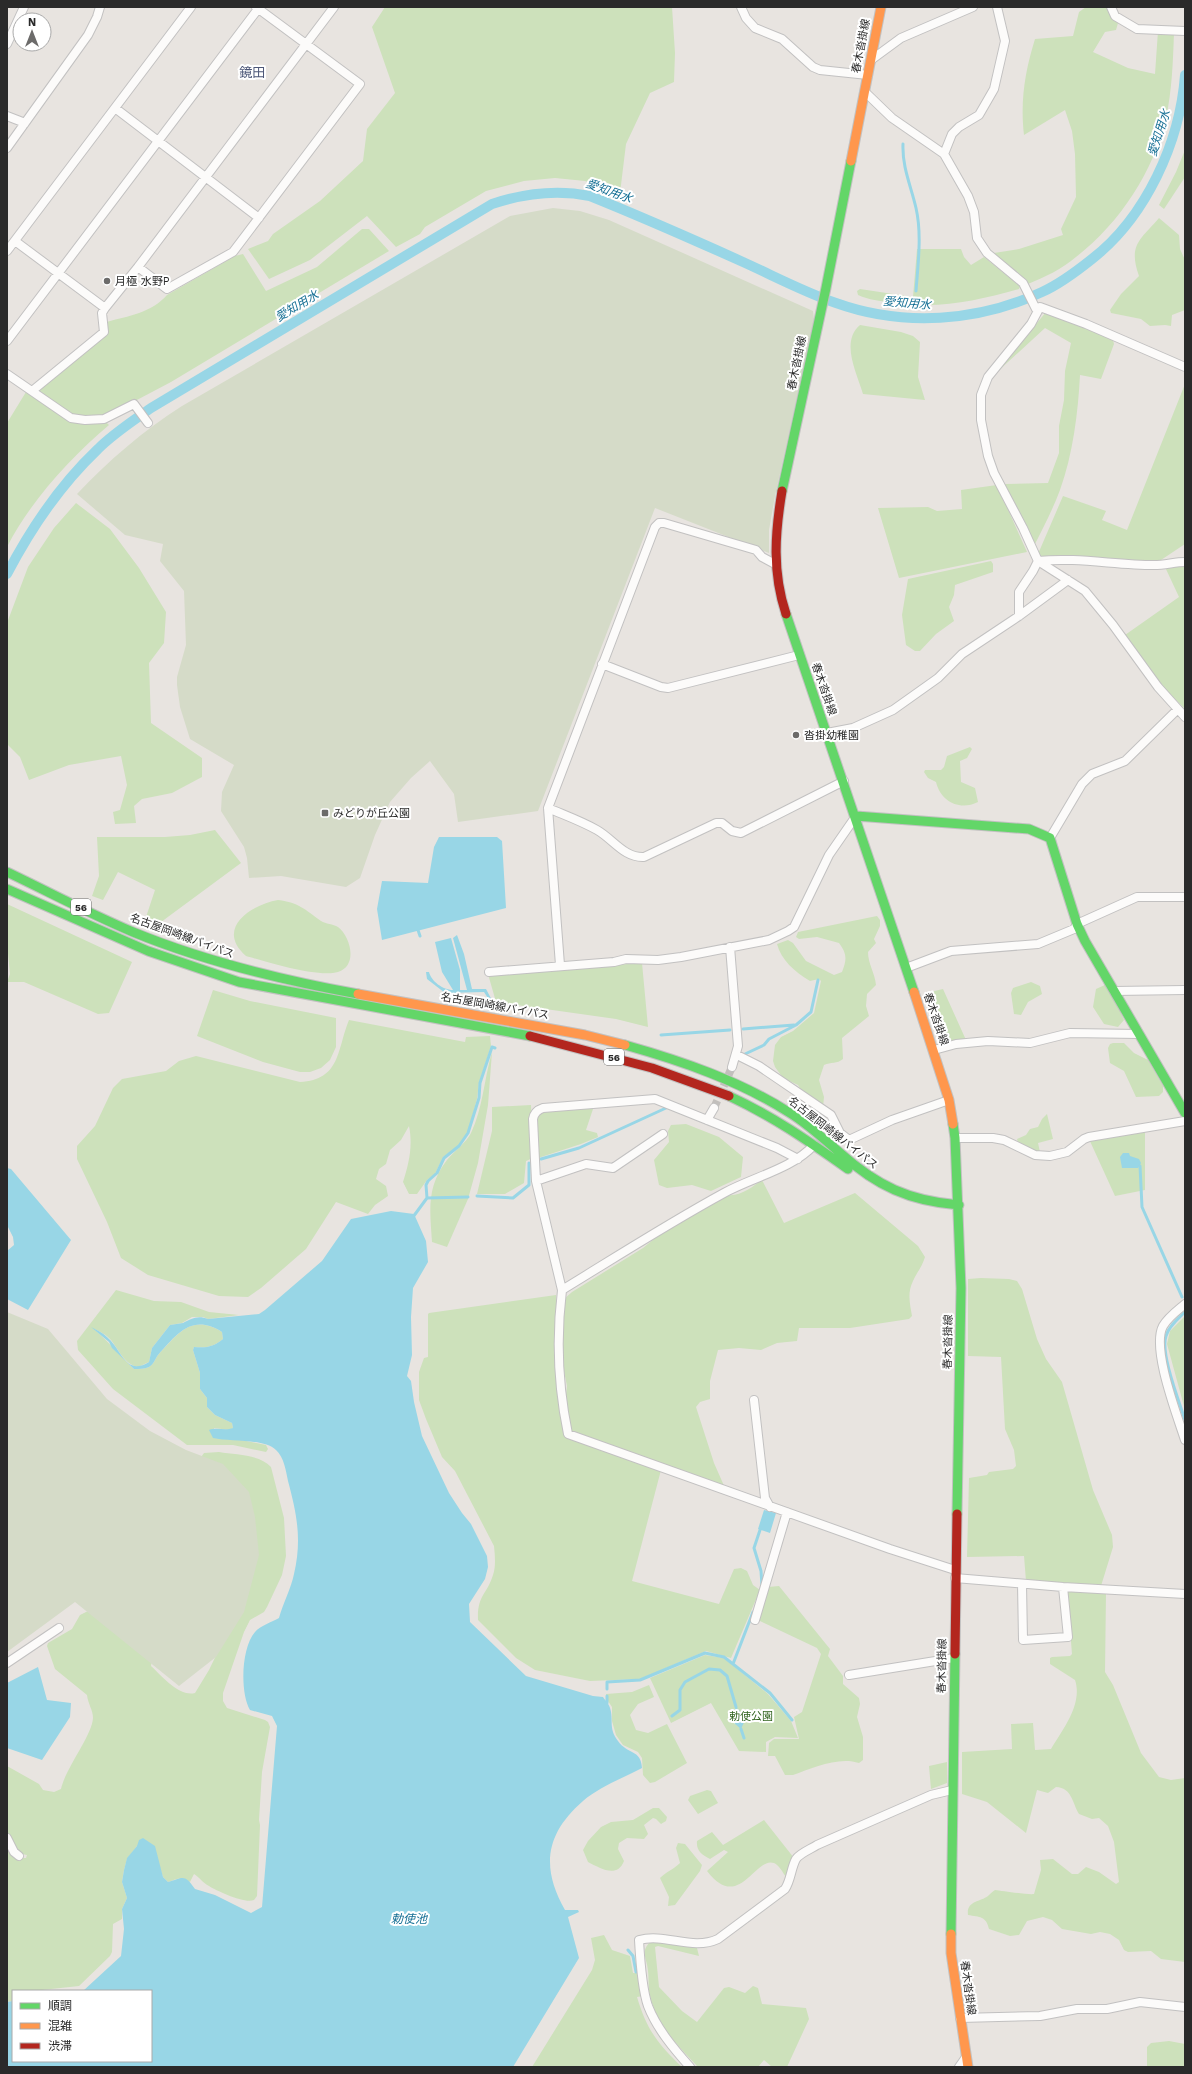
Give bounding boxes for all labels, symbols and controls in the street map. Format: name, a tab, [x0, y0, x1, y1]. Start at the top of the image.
north arrow	[12, 12, 52, 52]
text: N	[28, 16, 36, 29]
street label: 春木沓掛線	[849, 18, 873, 74]
district label: 鏡田	[239, 65, 265, 80]
water label: 愛知用水	[1145, 106, 1174, 158]
water label: 愛知用水	[584, 176, 636, 206]
place label: 月極 水野P	[115, 275, 170, 288]
marker: 月極 水野P	[102, 276, 112, 286]
water label: 愛知用水	[273, 287, 323, 324]
water label: 愛知用水	[882, 294, 934, 312]
street label: 春木沓掛線	[785, 335, 809, 391]
street label: 春木沓掛線	[809, 661, 839, 717]
place label: 沓掛幼稚園	[804, 729, 859, 742]
marker: 沓掛幼稚園	[791, 730, 801, 740]
place label: みどりが丘公園	[333, 807, 410, 820]
marker: みどりが丘公園	[320, 808, 330, 818]
road number: 56	[71, 899, 91, 915]
street label: 名古屋岡崎線バイパス	[128, 911, 236, 961]
street label: 名古屋岡崎線バイパス	[440, 990, 550, 1022]
street label: 春木沓掛線	[921, 991, 951, 1047]
road number: 56	[604, 1049, 624, 1065]
street label: 名古屋岡崎線バイパス	[786, 1094, 880, 1172]
street label: 春木沓掛線	[941, 1314, 955, 1370]
street label: 春木沓掛線	[935, 1638, 949, 1694]
park label: 勅使公園	[729, 1710, 773, 1723]
water label: 勅使池	[391, 1912, 428, 1926]
street label: 春木沓掛線	[958, 1960, 978, 2016]
legend	[12, 1990, 152, 2062]
text: 順調	[48, 1999, 72, 2013]
text: 混雑	[48, 2019, 72, 2033]
text: 渋滞	[48, 2039, 72, 2053]

